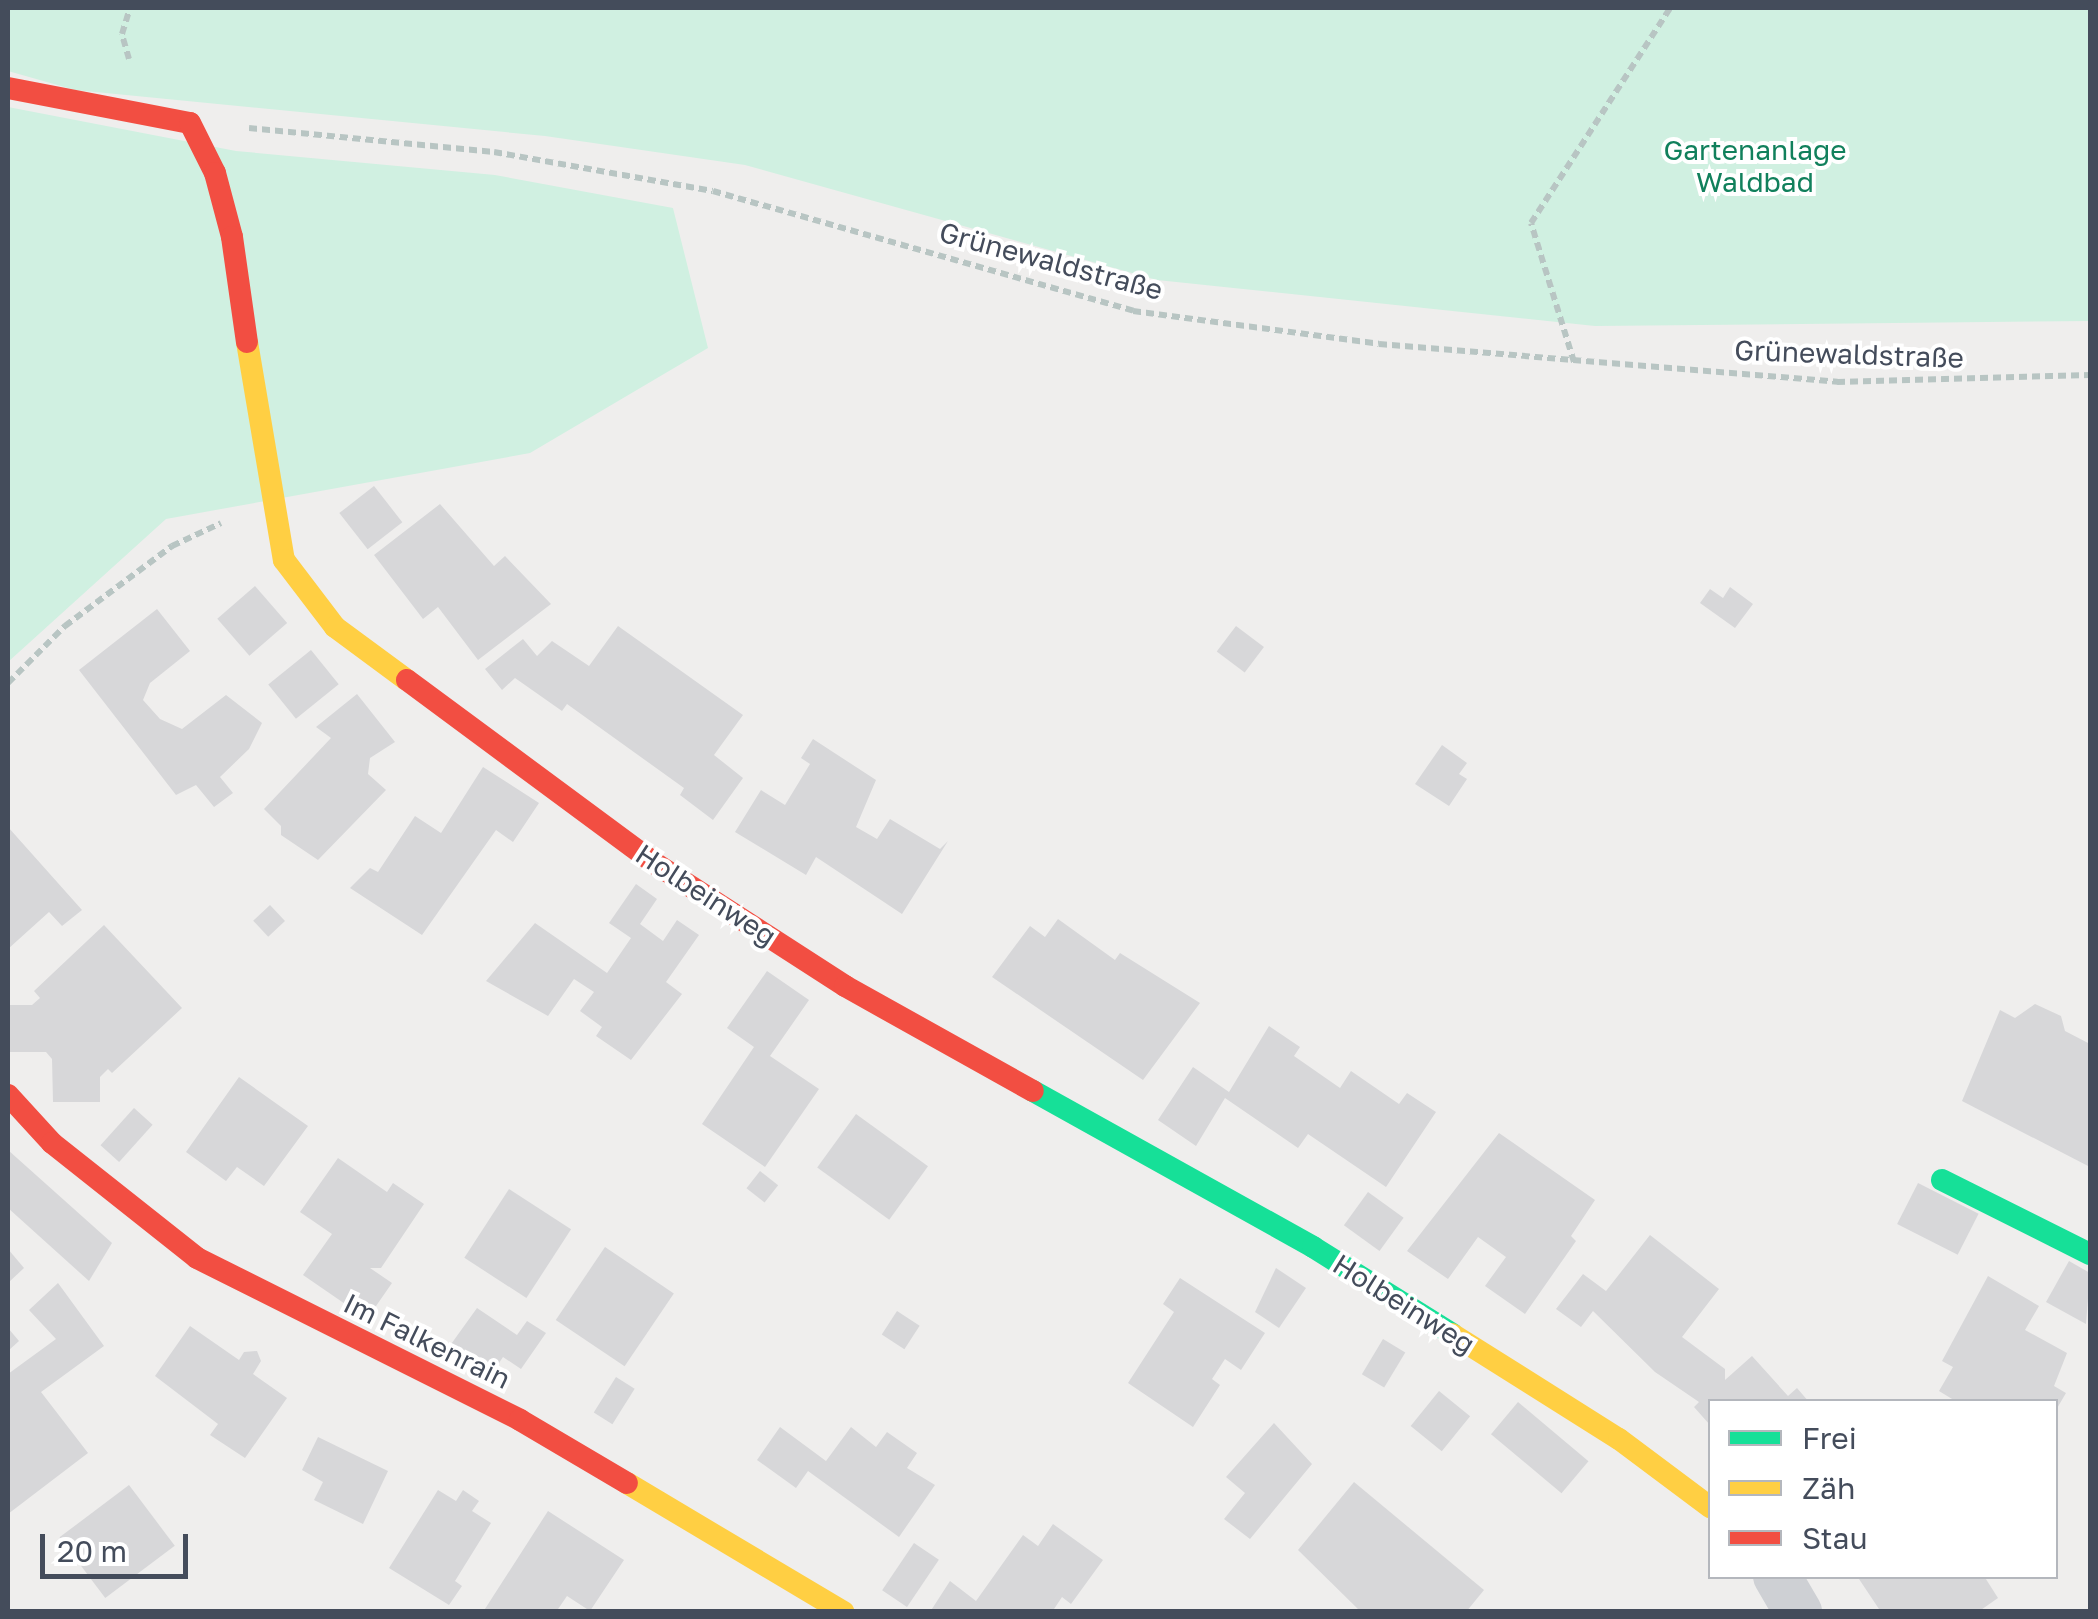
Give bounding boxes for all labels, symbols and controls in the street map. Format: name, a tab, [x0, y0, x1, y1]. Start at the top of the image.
park label: Gartenanlage Waldbad	[1664, 133, 1846, 199]
street label: Grünewaldstraße	[936, 215, 1166, 307]
street label: Grünewaldstraße	[1734, 333, 1964, 375]
street label: Holbeinweg	[629, 837, 783, 953]
street label: Holbeinweg	[1327, 1247, 1481, 1361]
street label: Im Falkenrain	[338, 1286, 516, 1396]
legend	[1708, 1399, 2058, 1579]
text: Frei	[1802, 1420, 1857, 1456]
text: Zäh	[1802, 1470, 1855, 1506]
scale bar	[45, 1514, 192, 1576]
text: Stau	[1802, 1520, 1868, 1556]
text: 20 m	[57, 1533, 127, 1569]

